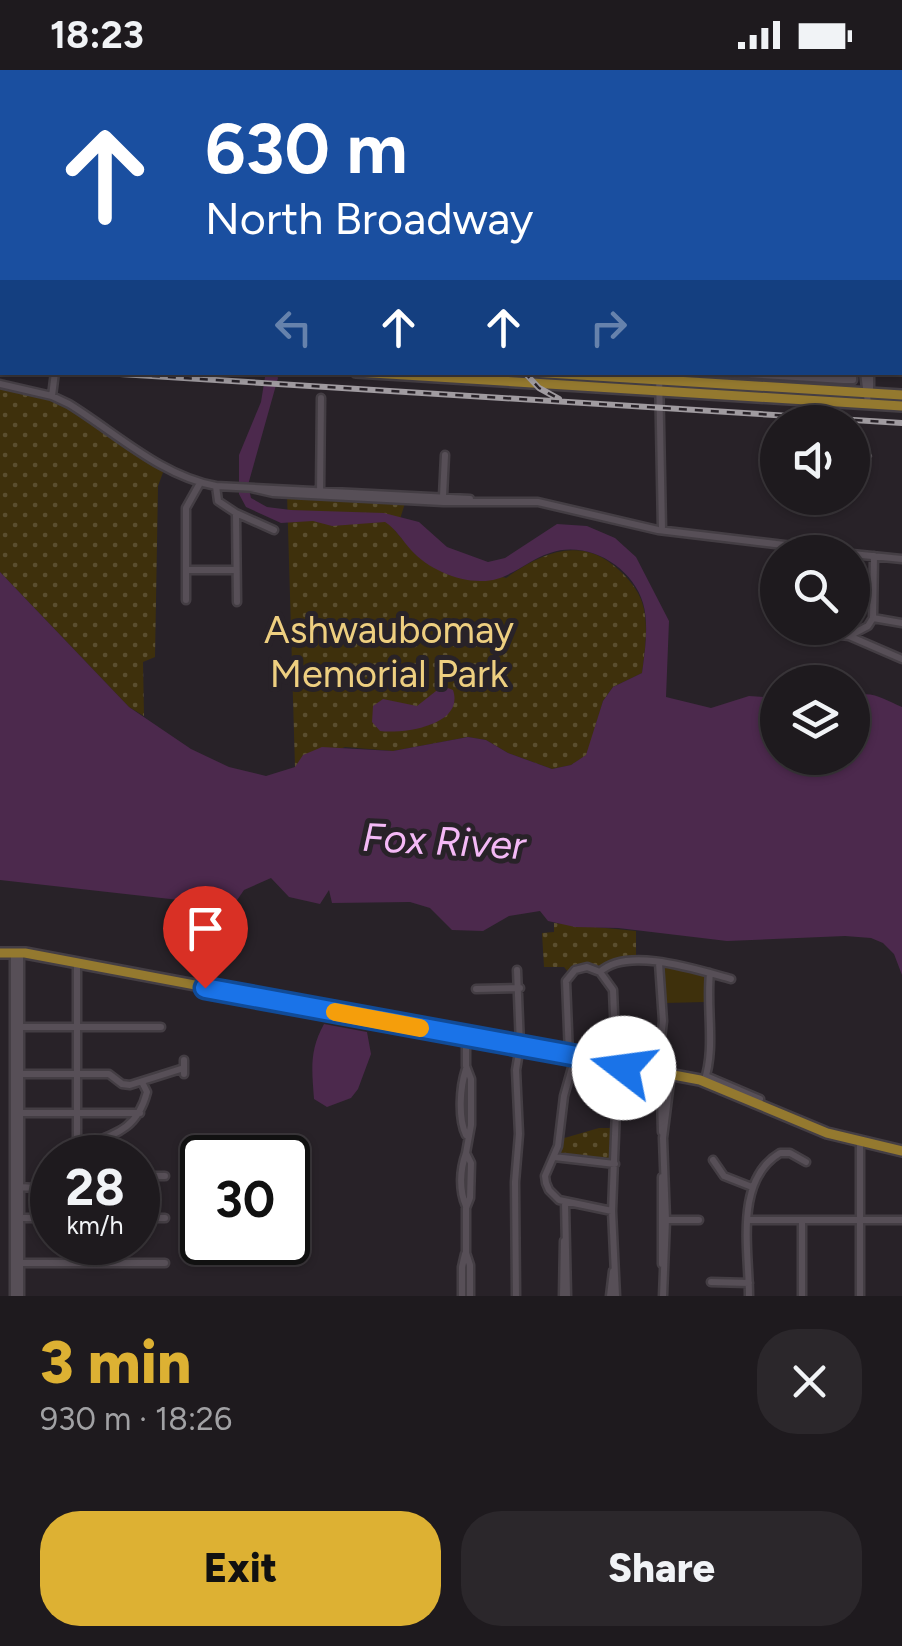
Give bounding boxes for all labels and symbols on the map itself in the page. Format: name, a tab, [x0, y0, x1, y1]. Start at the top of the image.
park label: Ashwaubomay Memorial Park	[264, 607, 514, 697]
water label: Fox River	[361, 813, 528, 869]
pin	[163, 886, 248, 989]
position arrow	[572, 1016, 676, 1120]
speed limit sign: 30	[180, 1135, 310, 1265]

